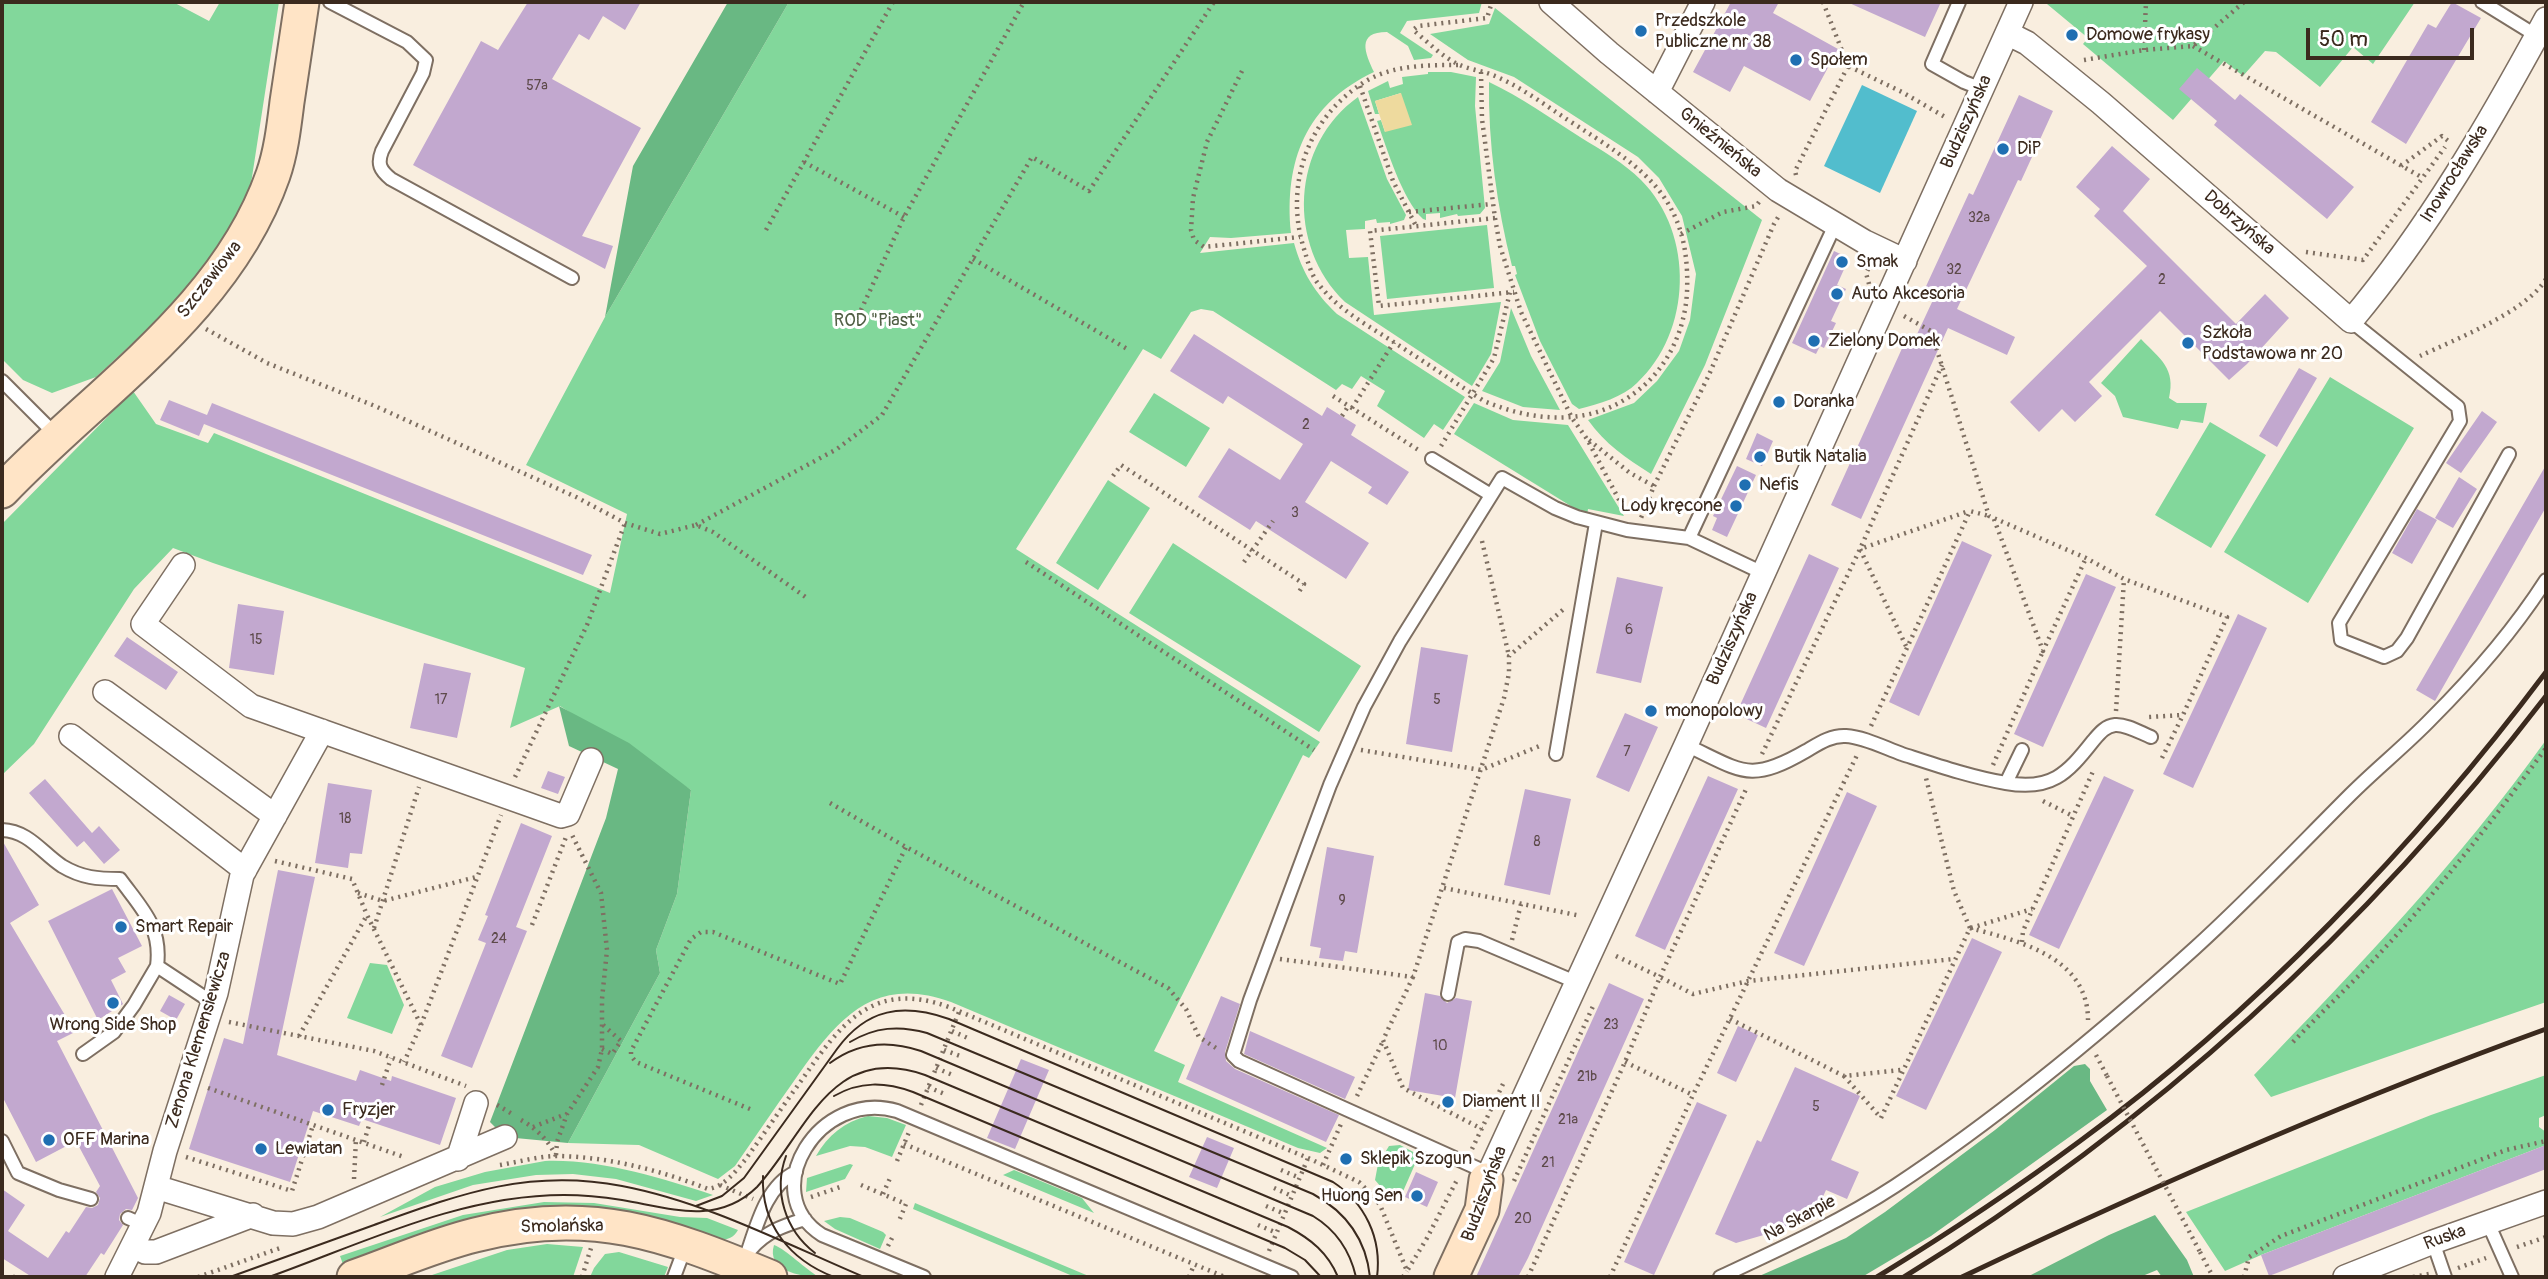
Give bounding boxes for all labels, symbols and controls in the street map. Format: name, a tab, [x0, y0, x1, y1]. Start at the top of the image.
place label: Przedszkole Publiczne nr 38	[1655, 10, 1771, 52]
scale bar	[2310, 14, 2478, 58]
marker: Przedszkole Publiczne nr 38	[1633, 23, 1649, 39]
place label: Domowe frykasy	[2086, 24, 2210, 46]
text: 50 m	[2319, 26, 2368, 53]
marker: Domowe frykasy	[2064, 27, 2080, 43]
place label: Społem	[1810, 49, 1868, 71]
marker: Społem	[1788, 52, 1804, 68]
street label: Budziszyńska	[1937, 72, 1997, 172]
house number: 57a	[526, 78, 548, 94]
street label: Gnieźnieńska	[1674, 103, 1766, 183]
street label: Inowrocławska	[2416, 121, 2494, 227]
place label: DiP	[2017, 138, 2041, 160]
marker: DiP	[1995, 141, 2011, 157]
street label: Dobrzyńska	[2199, 186, 2279, 260]
house number: 32a	[1968, 210, 1990, 226]
street label: Szczawiowa	[173, 237, 247, 323]
place label: Smak	[1856, 251, 1898, 273]
marker: Smak	[1834, 254, 1850, 270]
house number: 32	[1946, 262, 1962, 278]
house number: 2	[2158, 272, 2166, 288]
place label: Auto Akcesoria	[1851, 283, 1965, 305]
marker: Auto Akcesoria	[1829, 286, 1845, 302]
park label: ROD "Piast"	[834, 310, 922, 332]
place label: Szkoła Podstawowa nr 20	[2202, 322, 2343, 364]
place label: Zielony Domek	[1828, 330, 1940, 352]
marker: Zielony Domek	[1806, 333, 1822, 349]
marker: Szkoła Podstawowa nr 20	[2180, 335, 2196, 351]
place label: Doranka	[1793, 391, 1854, 413]
marker: Doranka	[1771, 394, 1787, 410]
house number: 2	[1302, 417, 1310, 433]
place label: Butik Natalia	[1774, 446, 1867, 468]
marker: Butik Natalia	[1752, 449, 1768, 465]
place label: Nefis	[1759, 474, 1799, 496]
marker: Nefis	[1737, 477, 1753, 493]
place label: Lody kręcone	[1621, 495, 1722, 517]
marker: Lody kręcone	[1728, 498, 1744, 514]
house number: 3	[1291, 505, 1299, 521]
street label: Budziszyńska	[1703, 589, 1763, 689]
house number: 6	[1625, 622, 1633, 638]
house number: 15	[249, 632, 263, 648]
house number: 17	[435, 692, 447, 708]
house number: 5	[1433, 692, 1441, 708]
place label: monopolowy	[1665, 700, 1763, 722]
marker: monopolowy	[1643, 703, 1659, 719]
house number: 7	[1623, 744, 1631, 760]
house number: 18	[339, 811, 351, 827]
house number: 8	[1533, 834, 1541, 850]
house number: 9	[1338, 893, 1346, 909]
place label: Smart Repair	[135, 916, 233, 938]
marker: Smart Repair	[113, 919, 129, 935]
house number: 24	[491, 931, 507, 947]
street label: Zenona Klemensiewicza	[162, 949, 236, 1131]
marker: Wrong Side Shop	[105, 995, 121, 1011]
place label: Wrong Side Shop	[50, 1014, 176, 1036]
house number: 23	[1603, 1017, 1619, 1033]
house number: 10	[1432, 1038, 1448, 1054]
house number: 21b	[1577, 1069, 1597, 1085]
place label: Diament II	[1462, 1091, 1541, 1113]
marker: Diament II	[1440, 1094, 1456, 1110]
place label: Fryzjer	[342, 1099, 396, 1121]
house number: 5	[1812, 1099, 1820, 1115]
marker: Fryzjer	[320, 1102, 336, 1118]
house number: 21a	[1558, 1112, 1578, 1128]
place label: OFF Marina	[63, 1129, 149, 1151]
marker: OFF Marina	[41, 1132, 57, 1148]
place label: Lewiatan	[275, 1138, 342, 1160]
marker: Lewiatan	[253, 1141, 269, 1157]
street label: Budziszyńska	[1458, 1143, 1512, 1245]
place label: Sklepik Szogun	[1360, 1148, 1472, 1170]
marker: Sklepik Szogun	[1338, 1151, 1354, 1167]
house number: 21	[1541, 1155, 1555, 1171]
place label: Huong Sen	[1321, 1185, 1403, 1207]
marker: Huong Sen	[1409, 1188, 1425, 1204]
street label: Na Skarpie	[1761, 1191, 1839, 1247]
house number: 20	[1514, 1211, 1532, 1227]
street label: Smolańska	[520, 1215, 604, 1239]
street label: Ruska	[2421, 1220, 2469, 1256]

